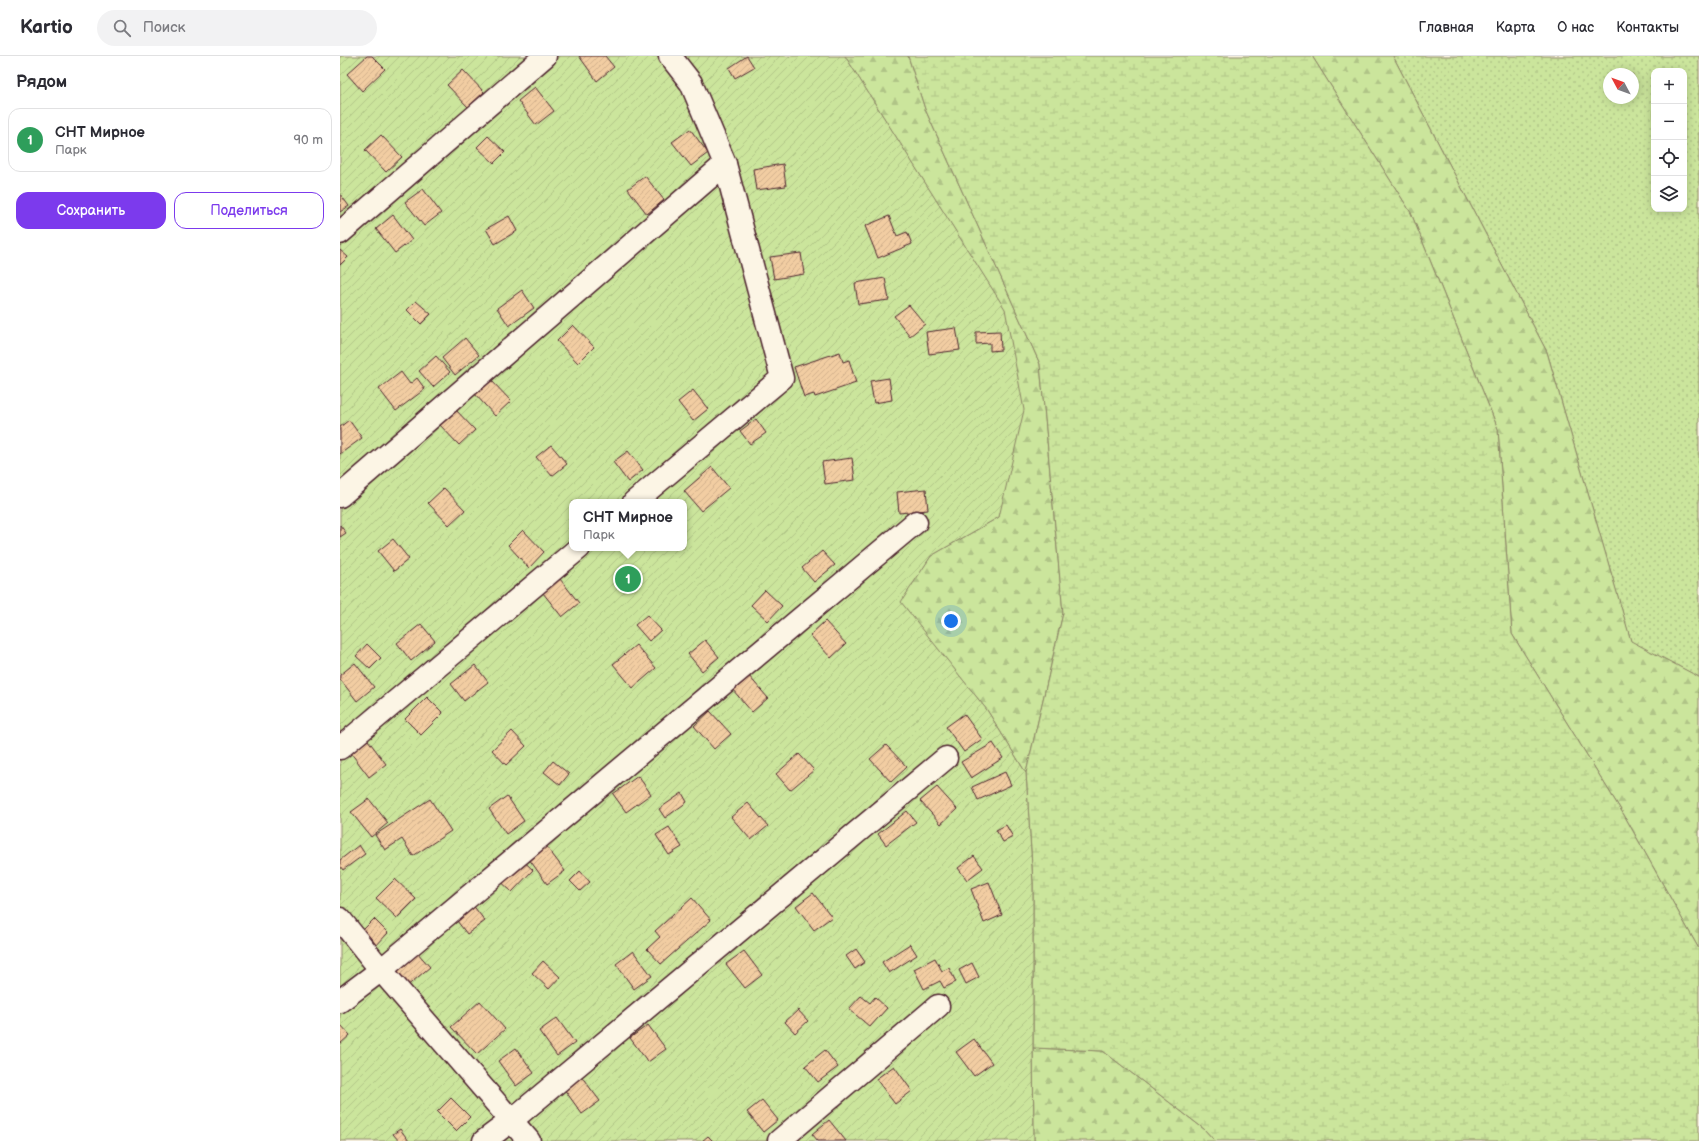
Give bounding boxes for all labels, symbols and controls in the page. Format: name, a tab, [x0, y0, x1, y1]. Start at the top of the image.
search box	[97, 10, 377, 46]
text: Kartio	[20, 16, 73, 39]
icon: search	[111, 17, 133, 39]
text: Поиск	[143, 18, 186, 37]
text: Главная	[1419, 19, 1474, 36]
text: Карта	[1496, 19, 1535, 36]
text: О нас	[1557, 19, 1594, 36]
text: Контакты	[1616, 19, 1679, 36]
north arrow	[1603, 68, 1639, 104]
map controls	[1651, 68, 1687, 212]
button: +	[1651, 68, 1687, 104]
text: Рядом	[16, 72, 67, 92]
button: −	[1651, 104, 1687, 140]
text: СНТ Мирное	[55, 123, 145, 142]
text: 1	[27, 132, 33, 148]
text: 90 m	[294, 132, 323, 148]
button: locate	[1651, 140, 1687, 176]
text: Парк	[55, 142, 87, 158]
button: layers	[1651, 176, 1687, 212]
button: Сохранить	[16, 192, 166, 229]
button: Поделиться	[174, 192, 324, 229]
popup	[569, 499, 687, 551]
text: СНТ Мирное	[583, 508, 673, 527]
text: Парк	[583, 527, 615, 543]
pin: 1	[615, 564, 641, 594]
your location	[941, 611, 961, 631]

